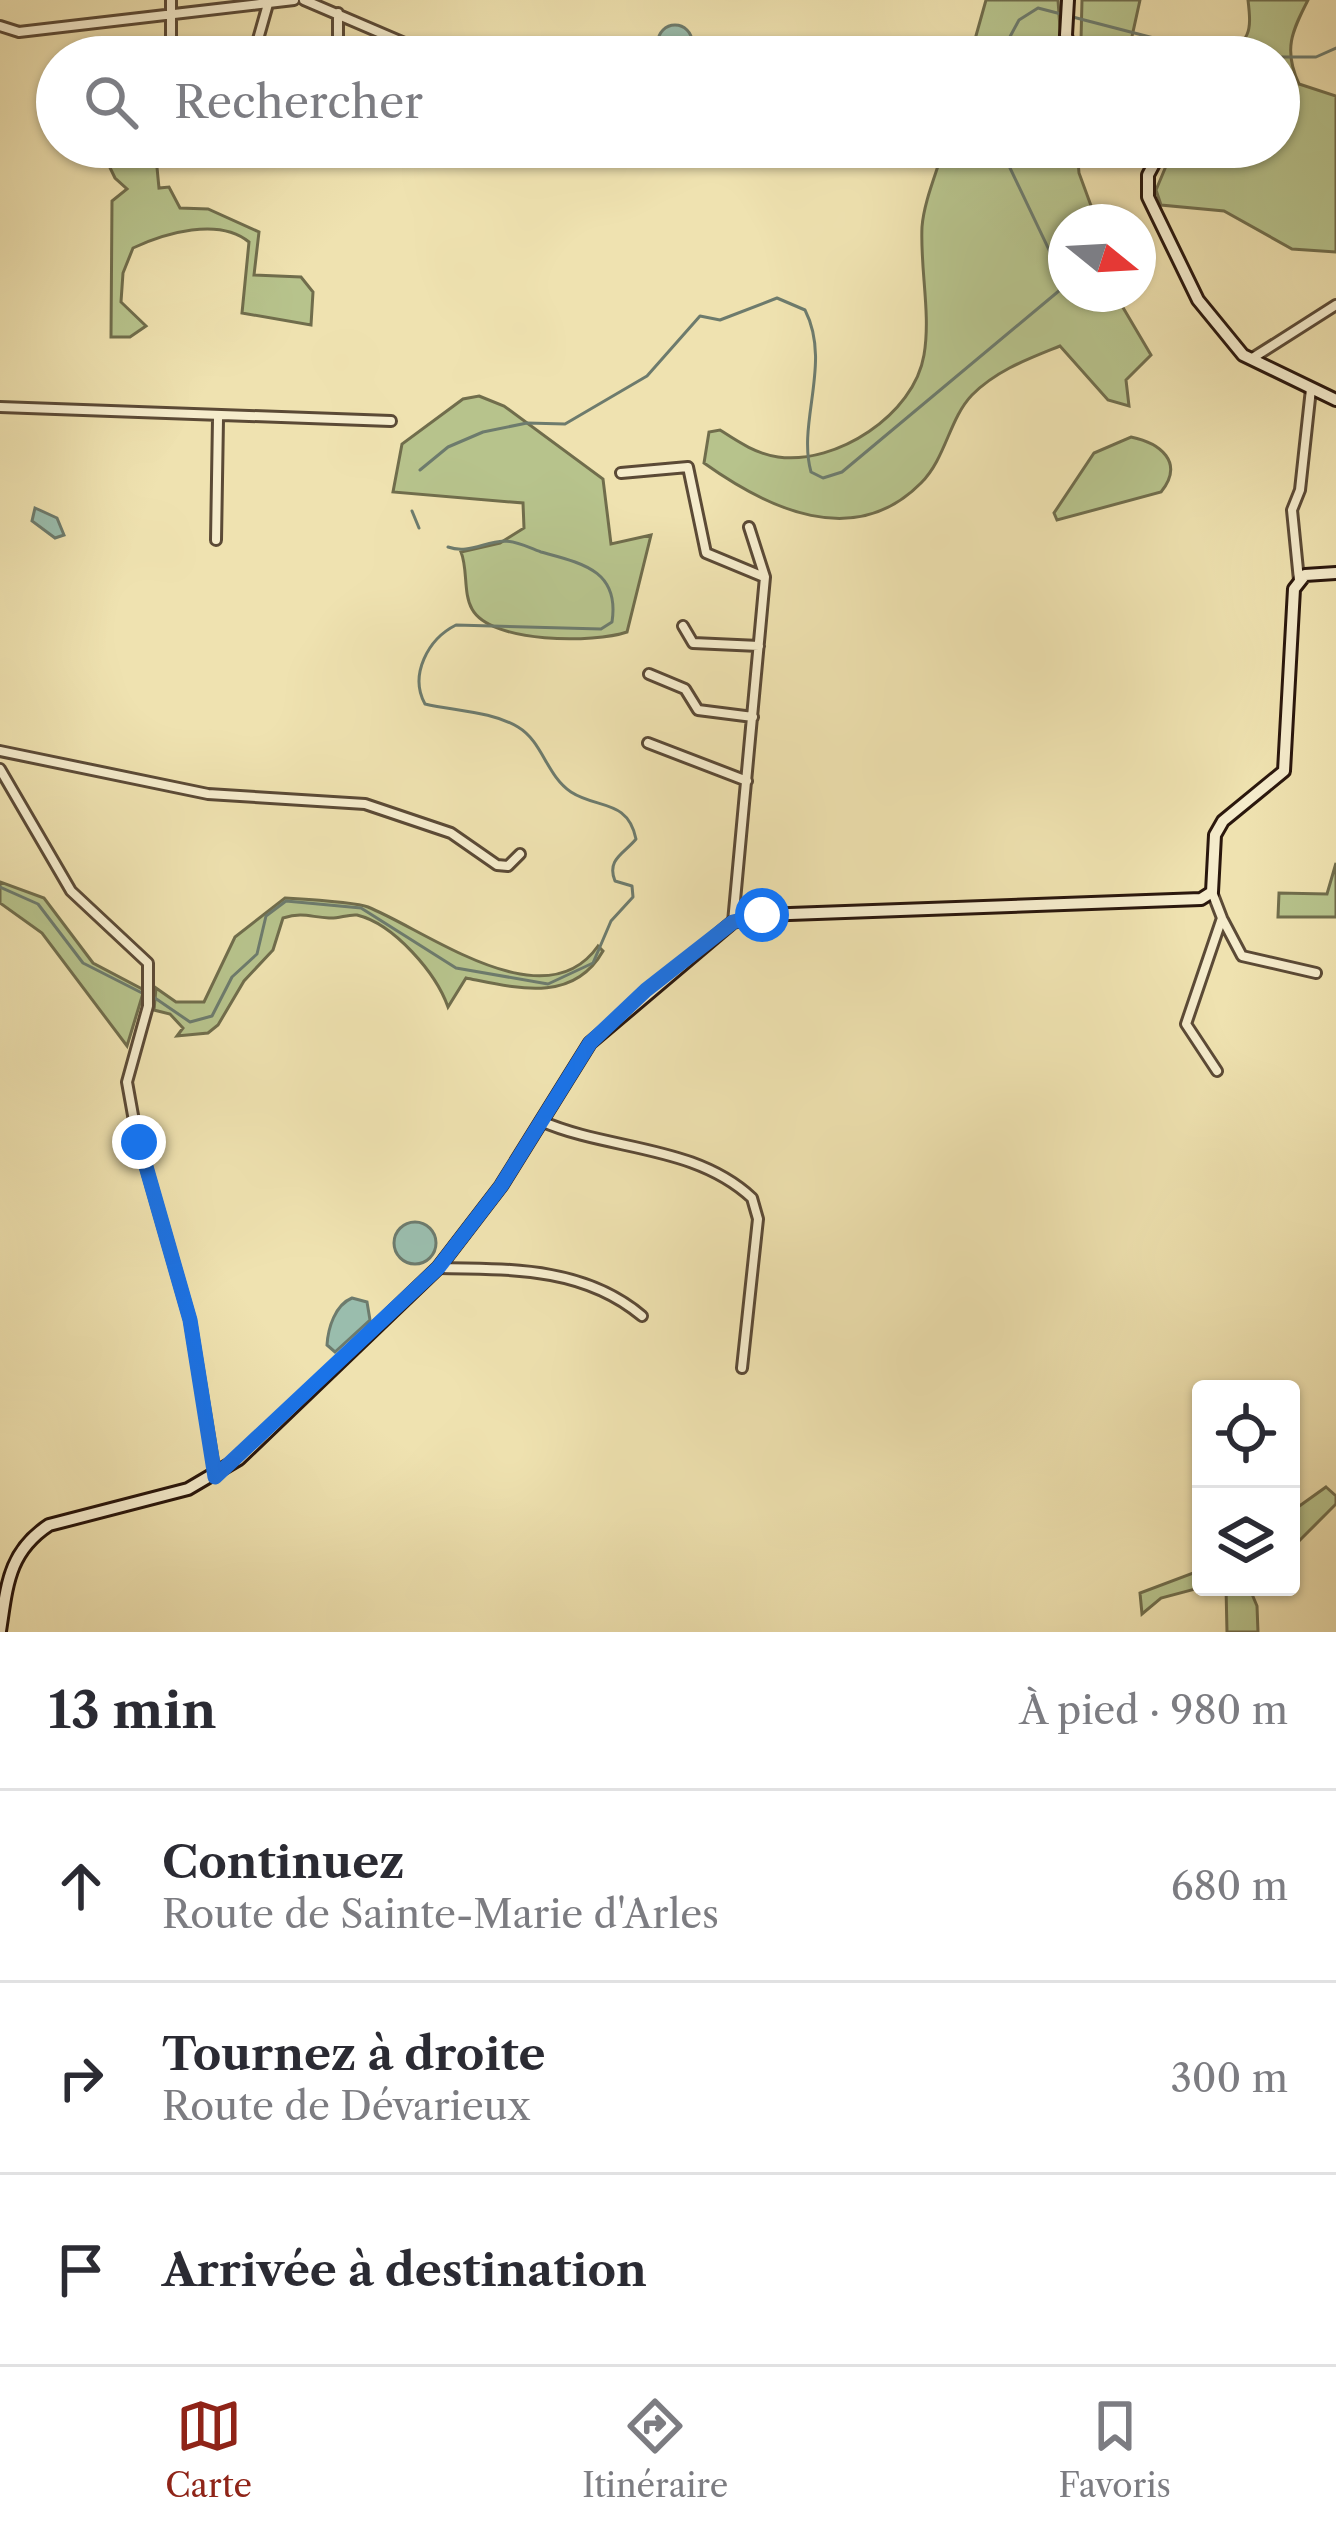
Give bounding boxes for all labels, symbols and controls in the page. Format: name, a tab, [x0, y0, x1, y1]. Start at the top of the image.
search box	[36, 36, 1300, 168]
icon: search	[78, 69, 144, 135]
text: Rechercher	[174, 74, 423, 130]
north arrow	[1048, 204, 1156, 312]
route start	[735, 888, 789, 942]
route end	[112, 1115, 166, 1169]
map controls	[1192, 1380, 1300, 1596]
button: locate	[1192, 1380, 1300, 1488]
button: layers	[1192, 1488, 1300, 1596]
text: 13 min	[48, 1679, 217, 1741]
text: À pied · 980 m	[1020, 1686, 1288, 1734]
text: Continuez	[162, 1834, 404, 1890]
icon: ahead	[48, 1853, 114, 1919]
text: 680 m	[1171, 1862, 1288, 1910]
text: Route de Sainte-Marie d'Arles	[162, 1890, 719, 1938]
text: Tournez à droite	[162, 2026, 546, 2082]
icon: right	[48, 2045, 114, 2111]
text: 300 m	[1170, 2054, 1288, 2102]
text: Route de Dévarieux	[162, 2082, 530, 2130]
icon: arrive	[48, 2237, 114, 2303]
text: Arrivée à destination	[162, 2242, 647, 2298]
tab: Carte	[165, 2393, 252, 2506]
tab: Itinéraire	[582, 2393, 728, 2506]
tab: Favoris	[1059, 2393, 1171, 2506]

